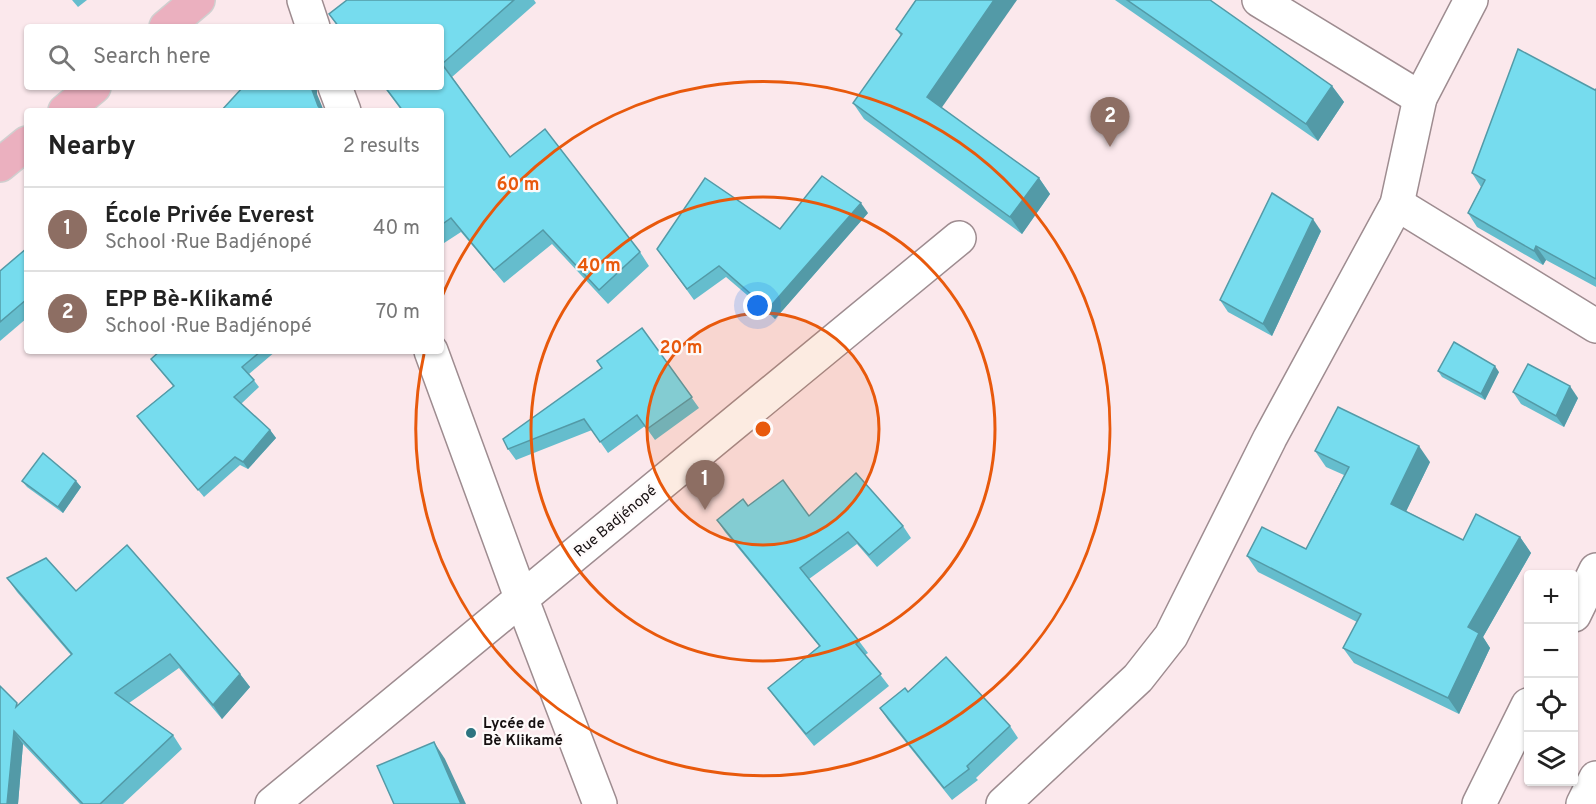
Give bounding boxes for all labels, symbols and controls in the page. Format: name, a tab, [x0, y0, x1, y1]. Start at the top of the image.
search box	[24, 24, 444, 90]
icon: search	[45, 41, 78, 74]
text: Search here	[93, 44, 211, 71]
pin: 2	[1090, 98, 1130, 147]
text: Nearby	[48, 131, 136, 164]
text: 2 results	[343, 134, 420, 160]
text: 60 m	[496, 174, 540, 197]
text: École Privée Everest	[105, 203, 314, 230]
text: 1	[64, 216, 72, 242]
text: 40 m	[373, 216, 420, 242]
text: School · Rue Badjénopé	[105, 230, 312, 256]
text: 40 m	[577, 255, 621, 278]
text: EPP Bè-Klikamé	[105, 287, 273, 314]
your location	[743, 291, 772, 320]
text: 2	[61, 300, 74, 326]
text: 70 m	[376, 300, 420, 326]
text: School · Rue Badjénopé	[105, 314, 312, 340]
text: 20 m	[659, 337, 703, 360]
centre of rings	[753, 419, 773, 439]
pin: 1	[686, 460, 724, 510]
street label: Rue Badjénopé	[571, 482, 661, 562]
map controls	[1524, 570, 1578, 786]
button: +	[1524, 570, 1578, 624]
button: −	[1524, 624, 1578, 678]
button: locate	[1524, 678, 1578, 732]
place label: Lycée de Bè Klikamé	[483, 715, 563, 751]
marker: Lycée de Bè Klikamé	[464, 726, 478, 740]
button: layers	[1524, 732, 1578, 786]

